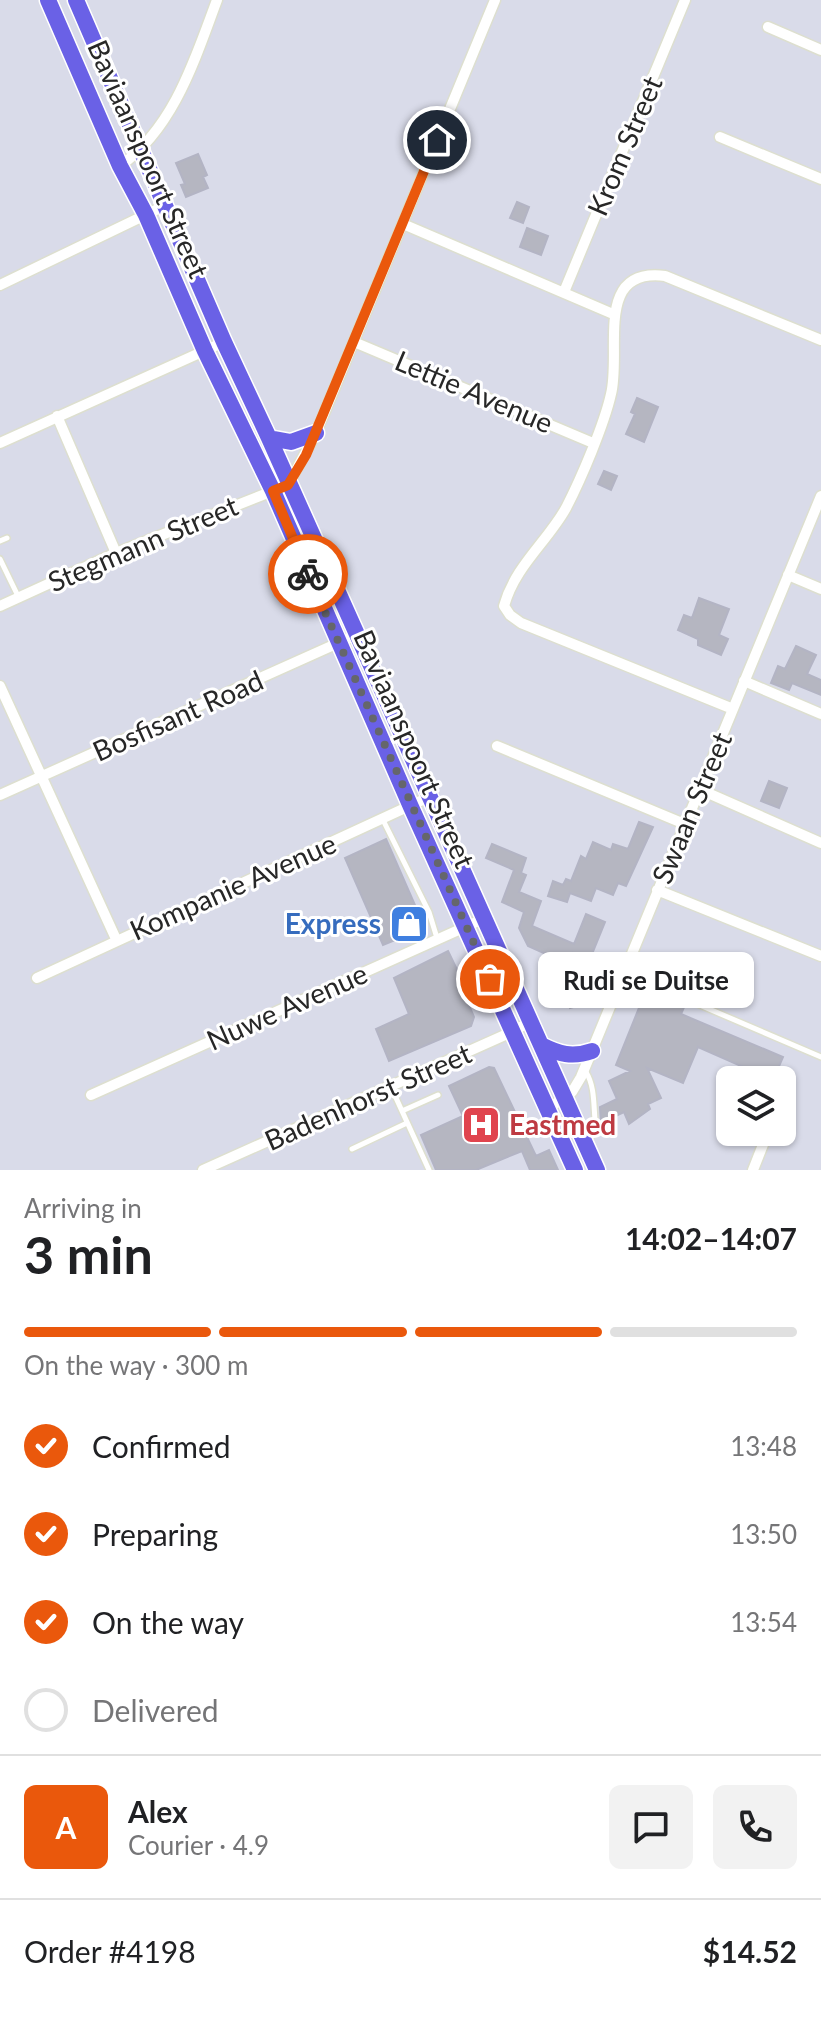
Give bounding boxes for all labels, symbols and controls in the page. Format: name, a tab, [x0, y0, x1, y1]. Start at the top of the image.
street label: Baviaanspoort Street	[81, 34, 217, 283]
street label: Krom Street	[580, 71, 669, 220]
pin	[403, 106, 471, 174]
icon: home	[415, 118, 459, 162]
street label: Lettie Avenue	[391, 343, 558, 440]
street label: Stegmann Street	[43, 488, 243, 598]
courier	[268, 534, 348, 614]
icon: bike	[286, 552, 330, 596]
street label: Baviaanspoort Street	[347, 624, 483, 873]
street label: Bosfisant Road	[87, 662, 268, 768]
street label: Swaan Street	[644, 727, 738, 888]
street label: Kompanie Avenue	[124, 825, 341, 947]
shop icon: Express	[388, 903, 430, 945]
place label: Express	[285, 906, 381, 940]
pin	[456, 945, 524, 1013]
callout: Rudi se Duitse	[538, 951, 754, 1007]
street label: Nuwe Avenue	[201, 956, 372, 1057]
icon: bag	[468, 957, 512, 1001]
text: Rudi se Duitse	[563, 964, 729, 996]
street label: Badenhorst Street	[259, 1035, 476, 1157]
map controls	[716, 1066, 796, 1146]
button: layers	[716, 1066, 796, 1146]
hospital icon: Eastmed	[460, 1104, 502, 1146]
place label: Eastmed	[509, 1107, 616, 1141]
text: Arriving in	[24, 1192, 142, 1224]
text: 14:02–14:07	[625, 1220, 797, 1256]
text: 3 min	[24, 1223, 153, 1285]
text: On the way · 300 m	[24, 1349, 248, 1381]
icon: check	[24, 1424, 68, 1468]
text: Confirmed	[92, 1428, 231, 1464]
text: 13:48	[730, 1430, 797, 1462]
icon: check	[24, 1512, 68, 1556]
text: Preparing	[92, 1516, 218, 1552]
text: 13:50	[730, 1518, 797, 1550]
icon: check	[24, 1600, 68, 1644]
text: On the way	[92, 1604, 244, 1640]
text: 13:54	[730, 1606, 797, 1638]
text: Delivered	[92, 1692, 219, 1728]
button: chat	[609, 1785, 693, 1869]
button: phone	[713, 1785, 797, 1869]
text: Alex	[128, 1793, 188, 1829]
text: A	[56, 1809, 76, 1845]
text: Courier · 4.9	[128, 1829, 269, 1861]
text: Order #4198	[24, 1933, 196, 1969]
text: $14.52	[703, 1933, 797, 1969]

